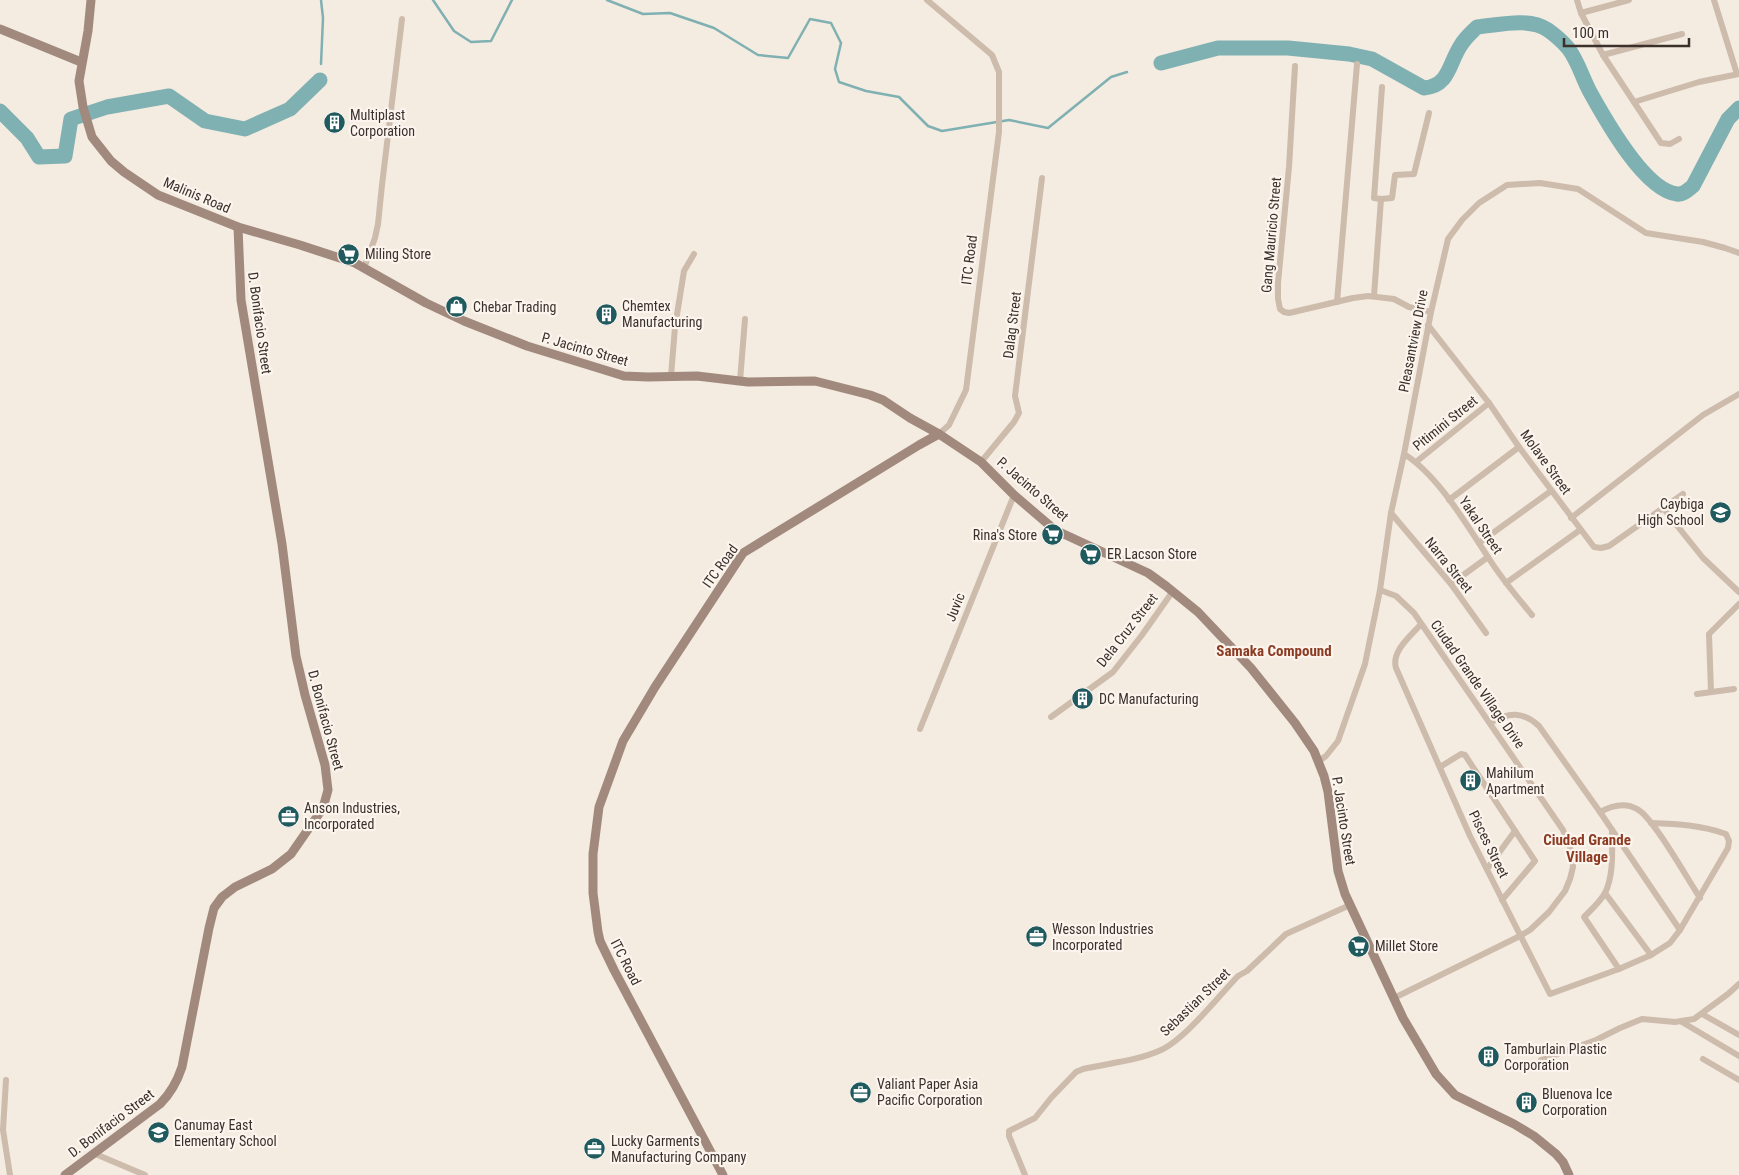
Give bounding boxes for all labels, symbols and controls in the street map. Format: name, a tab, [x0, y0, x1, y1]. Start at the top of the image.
scale bar	[1564, 15, 1689, 47]
text: 100 m	[1572, 24, 1609, 42]
place label: Multiplast Corporation	[350, 107, 415, 139]
building icon: Multiplast Corporation	[322, 111, 346, 135]
street label: Malinis Road	[161, 174, 233, 216]
street label: Gang Mauricio Street	[1258, 176, 1284, 294]
street label: ITC Road	[958, 234, 980, 286]
supermarket icon: Miling Store	[337, 242, 361, 266]
place label: Miling Store	[365, 246, 432, 262]
street label: D. Bonifacio Street	[245, 271, 275, 375]
street label: Pleasantview Drive	[1395, 288, 1431, 394]
street label: Dalag Street	[1000, 291, 1024, 359]
shop icon: Chebar Trading	[445, 295, 469, 319]
place label: Chemtex Manufacturing	[622, 298, 703, 330]
place label: Chebar Trading	[473, 299, 556, 315]
building icon: Chemtex Manufacturing	[594, 302, 618, 326]
street label: P. Jacinto Street	[540, 329, 630, 369]
street label: Pitimini Street	[1410, 392, 1480, 454]
street label: Molave Street	[1517, 427, 1575, 497]
street label: P. Jacinto Street	[994, 454, 1072, 524]
street label: Yakal Street	[1456, 493, 1506, 557]
place label: Caybiga High School	[1637, 496, 1704, 528]
school or university icon: Caybiga High School	[1708, 500, 1732, 524]
supermarket icon: Rina's Store	[1041, 523, 1065, 547]
place label: Rina's Store	[973, 527, 1037, 543]
street label: Narra Street	[1422, 534, 1476, 596]
street label: ITC Road	[699, 541, 741, 591]
supermarket icon: ER Lacson Store	[1079, 542, 1103, 566]
place label: ER Lacson Store	[1107, 546, 1197, 562]
street label: Juvic	[942, 590, 968, 624]
street label: Dela Cruz Street	[1093, 590, 1161, 670]
street label: Ciudad Grande Village Drive	[1428, 617, 1529, 752]
district label: Samaka Compound	[1216, 642, 1332, 660]
street label: D. Bonifacio Street	[305, 668, 347, 772]
building icon: DC Manufacturing	[1071, 687, 1095, 711]
place label: DC Manufacturing	[1099, 691, 1199, 707]
place label: Mahilum Apartment	[1486, 765, 1544, 797]
building icon: Mahilum Apartment	[1458, 769, 1482, 793]
street label: P. Jacinto Street	[1329, 776, 1359, 866]
place label: Anson Industries, Incorporated	[304, 800, 400, 832]
office icon: Anson Industries, Incorporated	[276, 804, 300, 828]
street label: Pisces Street	[1466, 808, 1512, 880]
district label: Ciudad Grande Village	[1543, 831, 1631, 866]
place label: Wesson Industries Incorporated	[1052, 921, 1154, 953]
office icon: Wesson Industries Incorporated	[1024, 925, 1048, 949]
supermarket icon: Millet Store	[1347, 934, 1371, 958]
street label: ITC Road	[608, 936, 644, 988]
place label: Millet Store	[1375, 938, 1439, 954]
street label: Sebastian Street	[1157, 965, 1233, 1039]
place label: Tamburlain Plastic Corporation	[1504, 1041, 1607, 1073]
building icon: Tamburlain Plastic Corporation	[1476, 1045, 1500, 1069]
place label: Valiant Paper Asia Pacific Corporation	[877, 1076, 983, 1108]
office icon: Valiant Paper Asia Pacific Corporation	[849, 1080, 873, 1104]
street label: D. Bonifacio Street	[65, 1086, 157, 1160]
place label: Bluenova Ice Corporation	[1542, 1086, 1613, 1118]
building icon: Bluenova Ice Corporation	[1514, 1090, 1538, 1114]
place label: Canumay East Elementary School	[174, 1117, 277, 1149]
school or university icon: Canumay East Elementary School	[146, 1121, 170, 1145]
place label: Lucky Garments Manufacturing Company	[611, 1133, 747, 1165]
office icon: Lucky Garments Manufacturing Company	[583, 1137, 607, 1161]

